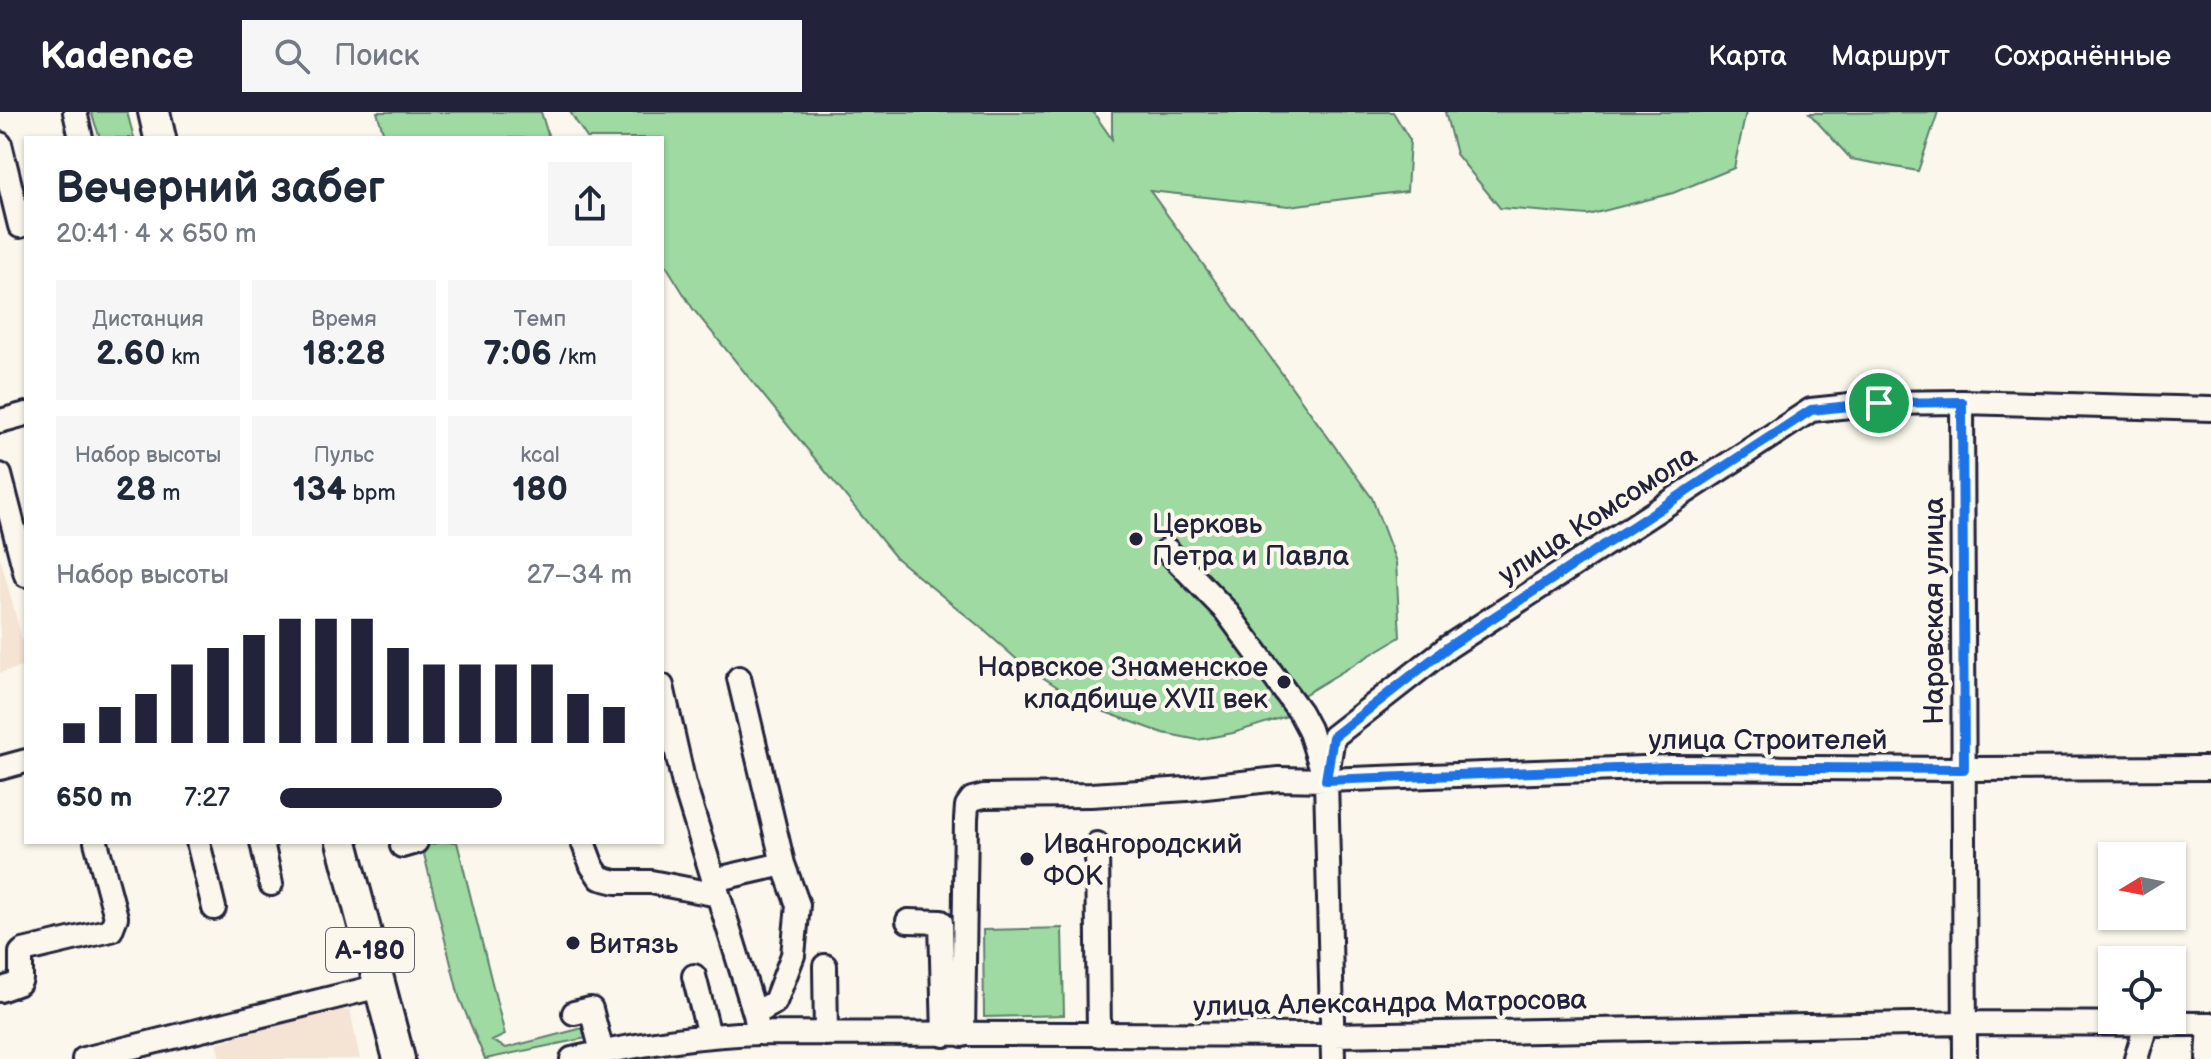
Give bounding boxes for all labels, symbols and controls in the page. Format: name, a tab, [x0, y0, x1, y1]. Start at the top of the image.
search box	[242, 20, 802, 92]
text: Kadence	[40, 34, 194, 79]
icon: search	[270, 34, 314, 78]
text: Поиск	[334, 38, 420, 74]
text: Карта	[1708, 40, 1787, 73]
text: Маршрут	[1831, 40, 1950, 73]
text: Сохранённые	[1994, 40, 2171, 73]
text: Вечерний забег	[56, 162, 385, 215]
button: share	[548, 162, 632, 246]
text: 20:41 · 4 × 650 m	[56, 219, 257, 250]
text: Дистанция	[92, 306, 204, 333]
text: Время	[311, 306, 377, 333]
text: Темп	[514, 306, 566, 333]
text: 2.60	[96, 333, 165, 374]
text: 18:28	[302, 333, 386, 374]
text: 7:06	[483, 333, 552, 374]
text: km	[165, 344, 200, 371]
text: /km	[552, 344, 597, 371]
pin	[1845, 369, 1913, 437]
icon: arrive	[1857, 381, 1901, 425]
street label: улица Комсомола	[1492, 439, 1704, 592]
text: Набор высоты	[75, 442, 221, 469]
text: Пульс	[314, 442, 374, 469]
text: kcal	[520, 442, 560, 469]
text: 28	[116, 469, 156, 510]
text: 134	[292, 469, 346, 510]
text: 180	[512, 469, 568, 510]
text: m	[156, 480, 180, 507]
text: bpm	[346, 480, 396, 507]
street label: Наровская улица	[1918, 497, 1951, 725]
place label: Церковь Петра и Павла	[1152, 508, 1350, 573]
marker: Церковь Петра и Павла	[1127, 530, 1145, 548]
text: Набор высоты	[56, 560, 229, 591]
text: 27–34 m	[526, 560, 632, 591]
place label: Нарвское Знаменское кладбище XVII век	[977, 651, 1268, 716]
marker: Нарвское Знаменское кладбище XVII век	[1275, 673, 1293, 691]
street label: улица Строителей	[1648, 724, 1888, 757]
text: 650 m	[56, 783, 132, 814]
text: 7:27	[184, 783, 230, 814]
place label: Ивангородский ФОК	[1043, 828, 1243, 893]
north arrow	[2098, 842, 2186, 930]
map controls	[2098, 842, 2186, 1034]
marker: Ивангородский ФОК	[1018, 850, 1036, 868]
road number: А-180	[326, 928, 414, 972]
place label: Витязь	[589, 928, 678, 961]
marker: Витязь	[564, 934, 582, 952]
button: locate	[2098, 946, 2186, 1034]
street label: улица Александра Матросова	[1193, 984, 1588, 1023]

